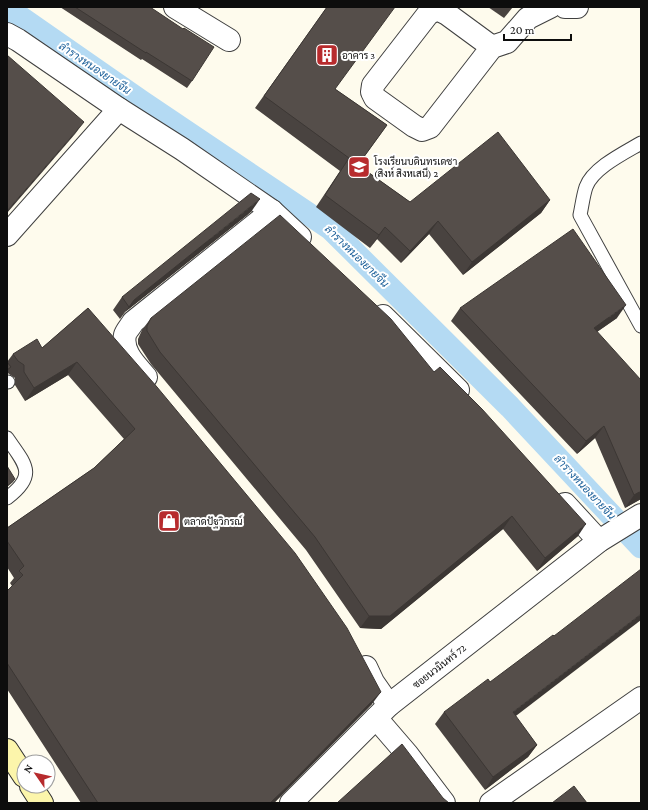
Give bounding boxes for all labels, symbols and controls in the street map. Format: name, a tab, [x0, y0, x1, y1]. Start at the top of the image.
scale bar	[504, 16, 571, 42]
text: 20 m	[510, 23, 535, 37]
water label: ลำรางหนองยายจีน	[57, 38, 134, 96]
building icon: อาคาร 3	[314, 42, 340, 68]
place label: อาคาร 3	[342, 50, 375, 61]
school or university icon: โรงเรียนบดินทรเดชา (สิงห์ สิงหเสนี) 2	[346, 154, 372, 180]
place label: โรงเรียนบดินทรเดชา (สิงห์ สิงหเสนี) 2	[373, 155, 457, 180]
water label: ลำรางหนองยายจีน	[323, 221, 393, 289]
water label: ลำรางหนองยายจีน	[552, 451, 619, 522]
shop icon: ตลาดปัฐวิกรณ์	[156, 508, 182, 534]
place label: ตลาดปัฐวิกรณ์	[184, 514, 243, 529]
street label: ซอยนวมินทร์ 72	[409, 641, 468, 691]
north arrow	[16, 754, 56, 794]
text: N	[21, 762, 35, 775]

